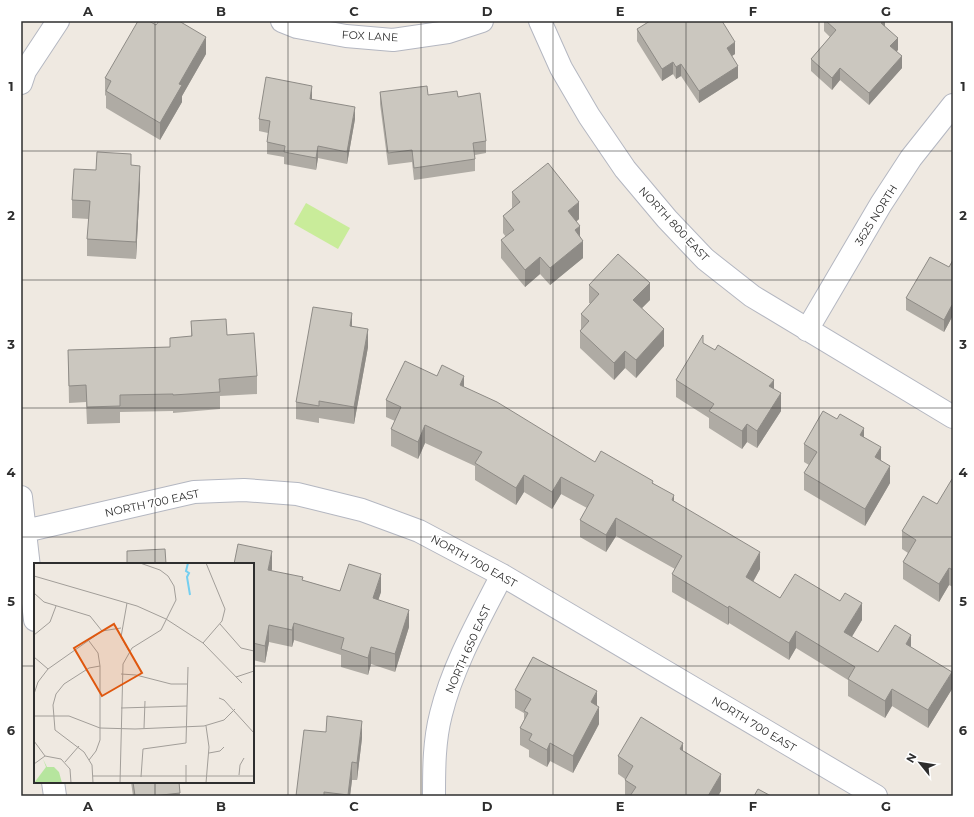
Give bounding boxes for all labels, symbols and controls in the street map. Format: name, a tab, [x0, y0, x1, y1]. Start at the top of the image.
text: A	[82, 3, 94, 19]
text: B	[216, 3, 226, 19]
text: C	[349, 3, 359, 19]
text: D	[482, 3, 493, 19]
text: E	[616, 3, 625, 19]
text: F	[749, 3, 757, 19]
text: G	[881, 3, 891, 19]
street label: FOX LANE	[341, 28, 399, 44]
text: 1	[8, 78, 14, 94]
text: 1	[960, 78, 966, 94]
street label: 3625 NORTH	[852, 182, 900, 248]
street label: NORTH 800 EAST	[636, 184, 713, 265]
text: 2	[7, 207, 15, 223]
text: 2	[959, 207, 967, 223]
text: 3	[6, 336, 15, 352]
text: 3	[958, 336, 967, 352]
text: 4	[7, 464, 16, 480]
text: 4	[959, 464, 968, 480]
street label: NORTH 700 EAST	[104, 486, 201, 520]
street label: NORTH 700 EAST	[429, 532, 520, 591]
inset map	[34, 563, 254, 783]
text: 5	[7, 593, 15, 609]
text: 5	[959, 593, 967, 609]
street label: NORTH 650 EAST	[442, 602, 494, 695]
street label: NORTH 700 EAST	[709, 693, 799, 755]
text: 6	[7, 722, 16, 738]
text: 6	[959, 722, 968, 738]
north arrow	[900, 743, 940, 783]
text: N	[903, 751, 920, 765]
text: A	[82, 798, 94, 814]
text: B	[216, 798, 226, 814]
text: C	[349, 798, 359, 814]
text: D	[482, 798, 493, 814]
text: E	[616, 798, 625, 814]
text: F	[749, 798, 757, 814]
text: G	[881, 798, 891, 814]

